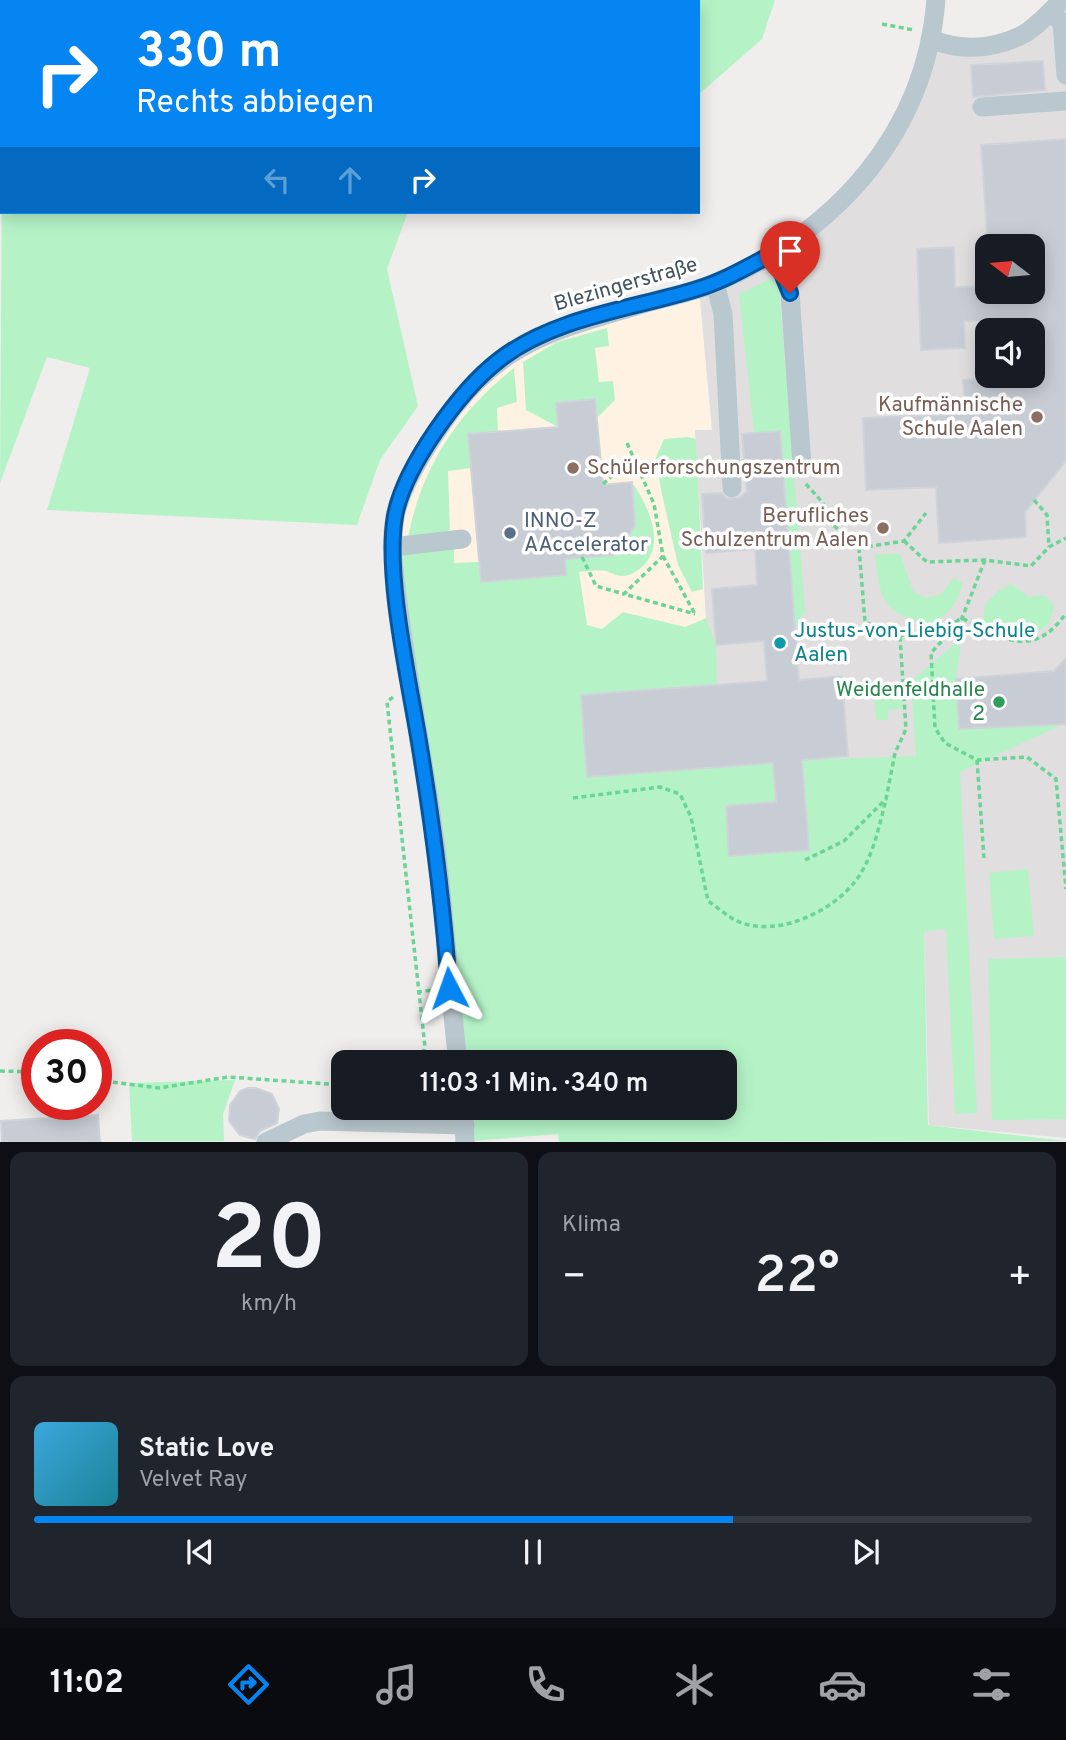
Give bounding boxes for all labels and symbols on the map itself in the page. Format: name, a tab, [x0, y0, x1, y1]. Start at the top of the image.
pin	[760, 221, 820, 293]
north arrow	[975, 234, 1045, 304]
street label: Blezingerstraße	[551, 252, 701, 318]
place label: Kaufmännische Schule Aalen	[878, 392, 1023, 443]
marker: Kaufmännische Schule Aalen	[1029, 409, 1045, 425]
place label: Schülerforschungszentrum	[587, 455, 841, 482]
marker: Schülerforschungszentrum	[565, 460, 581, 476]
place label: Berufliches Schulzentrum Aalen	[681, 503, 869, 554]
place label: INNO-Z AAccelerator	[524, 508, 648, 559]
marker: Berufliches Schulzentrum Aalen	[875, 520, 891, 536]
marker: INNO-Z AAccelerator	[502, 525, 518, 541]
place label: Justus-von-Liebig-Schule Aalen	[794, 618, 1035, 669]
marker: Justus-von-Liebig-Schule Aalen	[772, 635, 788, 651]
place label: Weidenfeldhalle 2	[836, 677, 985, 728]
marker: Weidenfeldhalle 2	[991, 694, 1007, 710]
position arrow	[412, 951, 486, 1025]
speed limit sign: 30	[21, 1029, 112, 1120]

